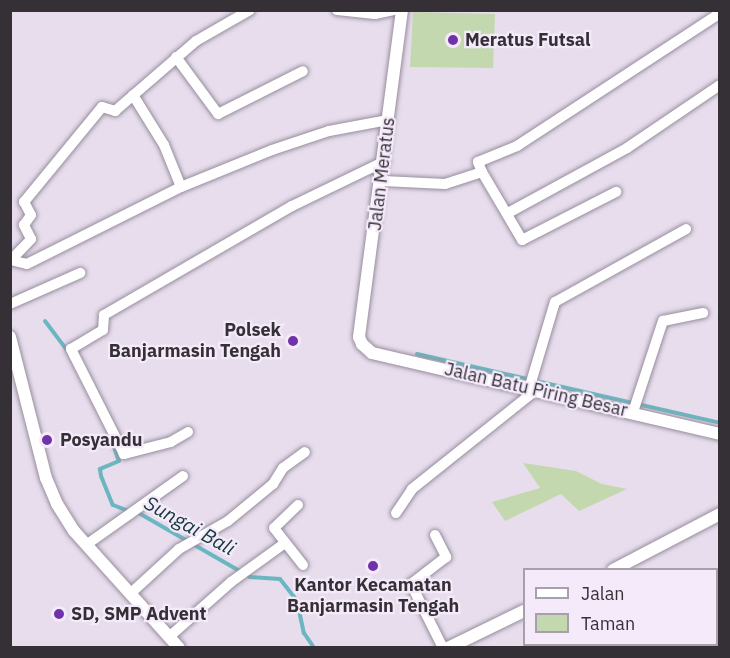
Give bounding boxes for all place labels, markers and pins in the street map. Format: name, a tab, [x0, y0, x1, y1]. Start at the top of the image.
place label: Meratus Futsal	[465, 29, 590, 51]
marker: Meratus Futsal	[446, 33, 460, 47]
place label: Polsek Banjarmasin Tengah	[109, 320, 281, 362]
marker: Polsek Banjarmasin Tengah	[286, 334, 300, 348]
place label: Posyandu	[60, 429, 143, 451]
marker: Posyandu	[38, 431, 56, 449]
marker: Kantor Kecamatan Banjarmasin Tengah	[366, 559, 380, 573]
place label: Kantor Kecamatan Banjarmasin Tengah	[287, 575, 459, 618]
place label: SD, SMP Advent	[71, 603, 206, 625]
marker: SD, SMP Advent	[52, 607, 66, 621]

